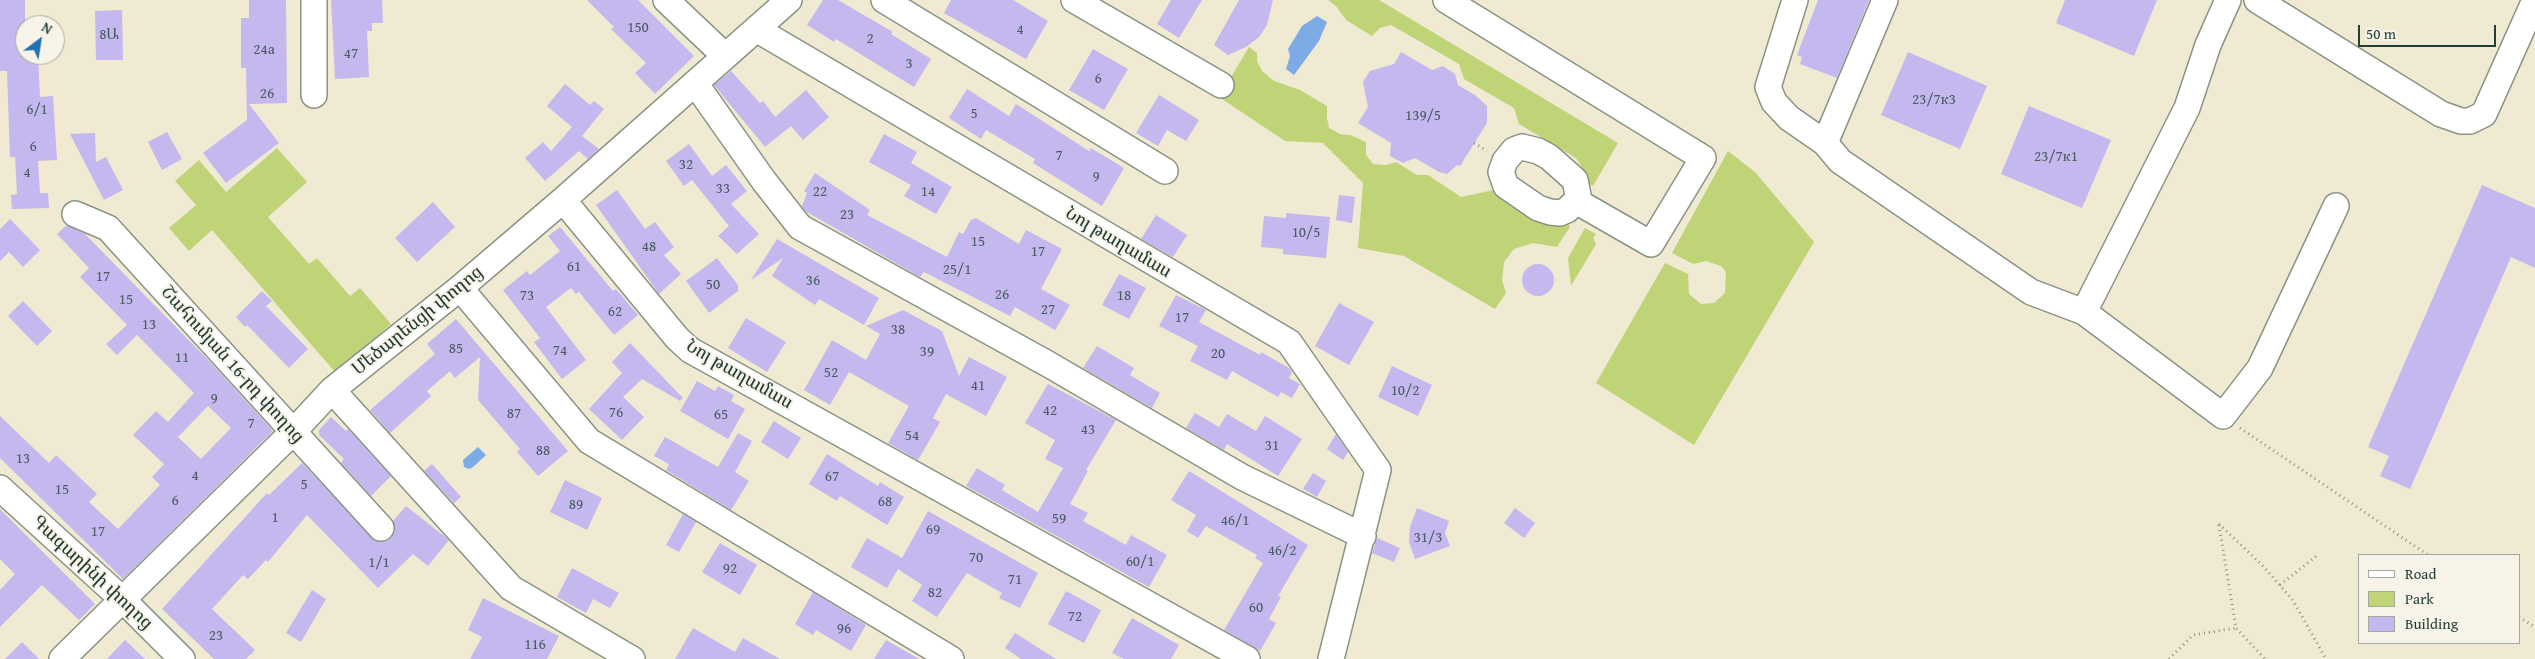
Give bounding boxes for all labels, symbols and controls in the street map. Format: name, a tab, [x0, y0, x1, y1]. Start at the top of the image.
north arrow	[15, 15, 65, 65]
scale bar	[2360, 15, 2498, 47]
text: N	[38, 17, 56, 39]
house number: 150	[627, 19, 649, 37]
house number: 4	[1016, 21, 1024, 39]
text: 50 m	[2366, 23, 2396, 44]
house number: 8Ա	[99, 26, 119, 44]
house number: 2	[866, 30, 874, 48]
house number: 24a	[253, 41, 275, 59]
house number: 47	[344, 45, 358, 63]
house number: 3	[905, 55, 913, 73]
house number: 6	[1094, 70, 1102, 88]
house number: 26	[260, 85, 274, 103]
house number: 23/7к3	[1912, 91, 1956, 109]
house number: 6/1	[26, 101, 48, 119]
house number: 5	[970, 105, 978, 123]
house number: 139/5	[1405, 107, 1441, 125]
house number: 6	[29, 138, 37, 156]
house number: 7	[1055, 147, 1063, 165]
house number: 23/7к1	[2034, 148, 2078, 166]
house number: 32	[679, 156, 693, 174]
house number: 4	[23, 164, 31, 182]
house number: 9	[1092, 168, 1100, 186]
house number: 33	[716, 180, 730, 198]
house number: 22	[813, 183, 827, 201]
house number: 14	[921, 183, 935, 201]
street label: Նոյ թաղամաս	[1061, 203, 1175, 283]
house number: 23	[840, 206, 854, 224]
house number: 10/5	[1292, 224, 1320, 242]
house number: 15	[971, 233, 985, 251]
house number: 48	[642, 238, 656, 256]
house number: 17	[1031, 243, 1045, 261]
house number: 61	[567, 258, 581, 276]
house number: 25/1	[943, 261, 971, 279]
street label: Մեծարենցի փողոց	[348, 262, 488, 380]
house number: 17	[96, 268, 110, 286]
house number: 36	[806, 272, 820, 290]
house number: 50	[706, 276, 720, 294]
street label: Շահումյան 16-րդ փողոց	[156, 282, 308, 448]
house number: 26	[995, 286, 1009, 304]
house number: 73	[520, 287, 534, 305]
house number: 18	[1117, 287, 1131, 305]
house number: 15	[119, 291, 133, 309]
house number: 27	[1041, 301, 1055, 319]
house number: 62	[608, 303, 622, 321]
house number: 17	[1175, 309, 1189, 327]
house number: 13	[142, 316, 156, 334]
house number: 38	[891, 321, 905, 339]
street label: Նոյ թաղամաս	[682, 336, 796, 414]
house number: 85	[449, 340, 463, 358]
house number: 74	[553, 342, 567, 360]
house number: 39	[920, 343, 934, 361]
house number: 20	[1211, 345, 1225, 363]
house number: 11	[175, 349, 189, 367]
house number: 52	[824, 364, 838, 382]
house number: 41	[971, 377, 985, 395]
house number: 10/2	[1391, 382, 1419, 400]
house number: 9	[210, 390, 218, 408]
house number: 42	[1043, 402, 1057, 420]
house number: 76	[609, 404, 623, 422]
house number: 87	[507, 405, 521, 423]
house number: 65	[714, 406, 728, 424]
house number: 7	[247, 415, 255, 433]
house number: 43	[1081, 421, 1095, 439]
house number: 54	[905, 427, 919, 445]
house number: 31	[1265, 437, 1279, 455]
house number: 88	[536, 442, 550, 460]
house number: 13	[16, 450, 30, 468]
house number: 4	[191, 467, 199, 485]
house number: 67	[825, 468, 839, 486]
house number: 5	[300, 476, 308, 494]
house number: 15	[55, 481, 69, 499]
house number: 6	[171, 492, 179, 510]
house number: 68	[878, 493, 892, 511]
house number: 89	[569, 496, 583, 514]
house number: 1	[271, 509, 279, 527]
house number: 59	[1052, 510, 1066, 528]
street label: Գագարինի փողոց	[27, 512, 157, 634]
house number: 46/1	[1221, 512, 1249, 530]
house number: 69	[926, 521, 940, 539]
house number: 17	[91, 523, 105, 541]
house number: 31/3	[1414, 529, 1442, 547]
house number: 46/2	[1268, 542, 1296, 560]
house number: 70	[969, 549, 983, 567]
house number: 60/1	[1126, 553, 1154, 571]
house number: 1/1	[368, 554, 390, 572]
legend	[2358, 554, 2520, 644]
house number: 92	[723, 560, 737, 578]
text: Road	[2405, 563, 2436, 584]
house number: 71	[1008, 571, 1022, 589]
house number: 82	[928, 584, 942, 602]
text: Park	[2405, 588, 2434, 609]
house number: 60	[1249, 599, 1263, 617]
house number: 72	[1068, 608, 1082, 626]
text: Building	[2405, 613, 2458, 634]
house number: 96	[837, 620, 851, 638]
house number: 23	[209, 627, 223, 645]
house number: 116	[524, 636, 546, 654]

